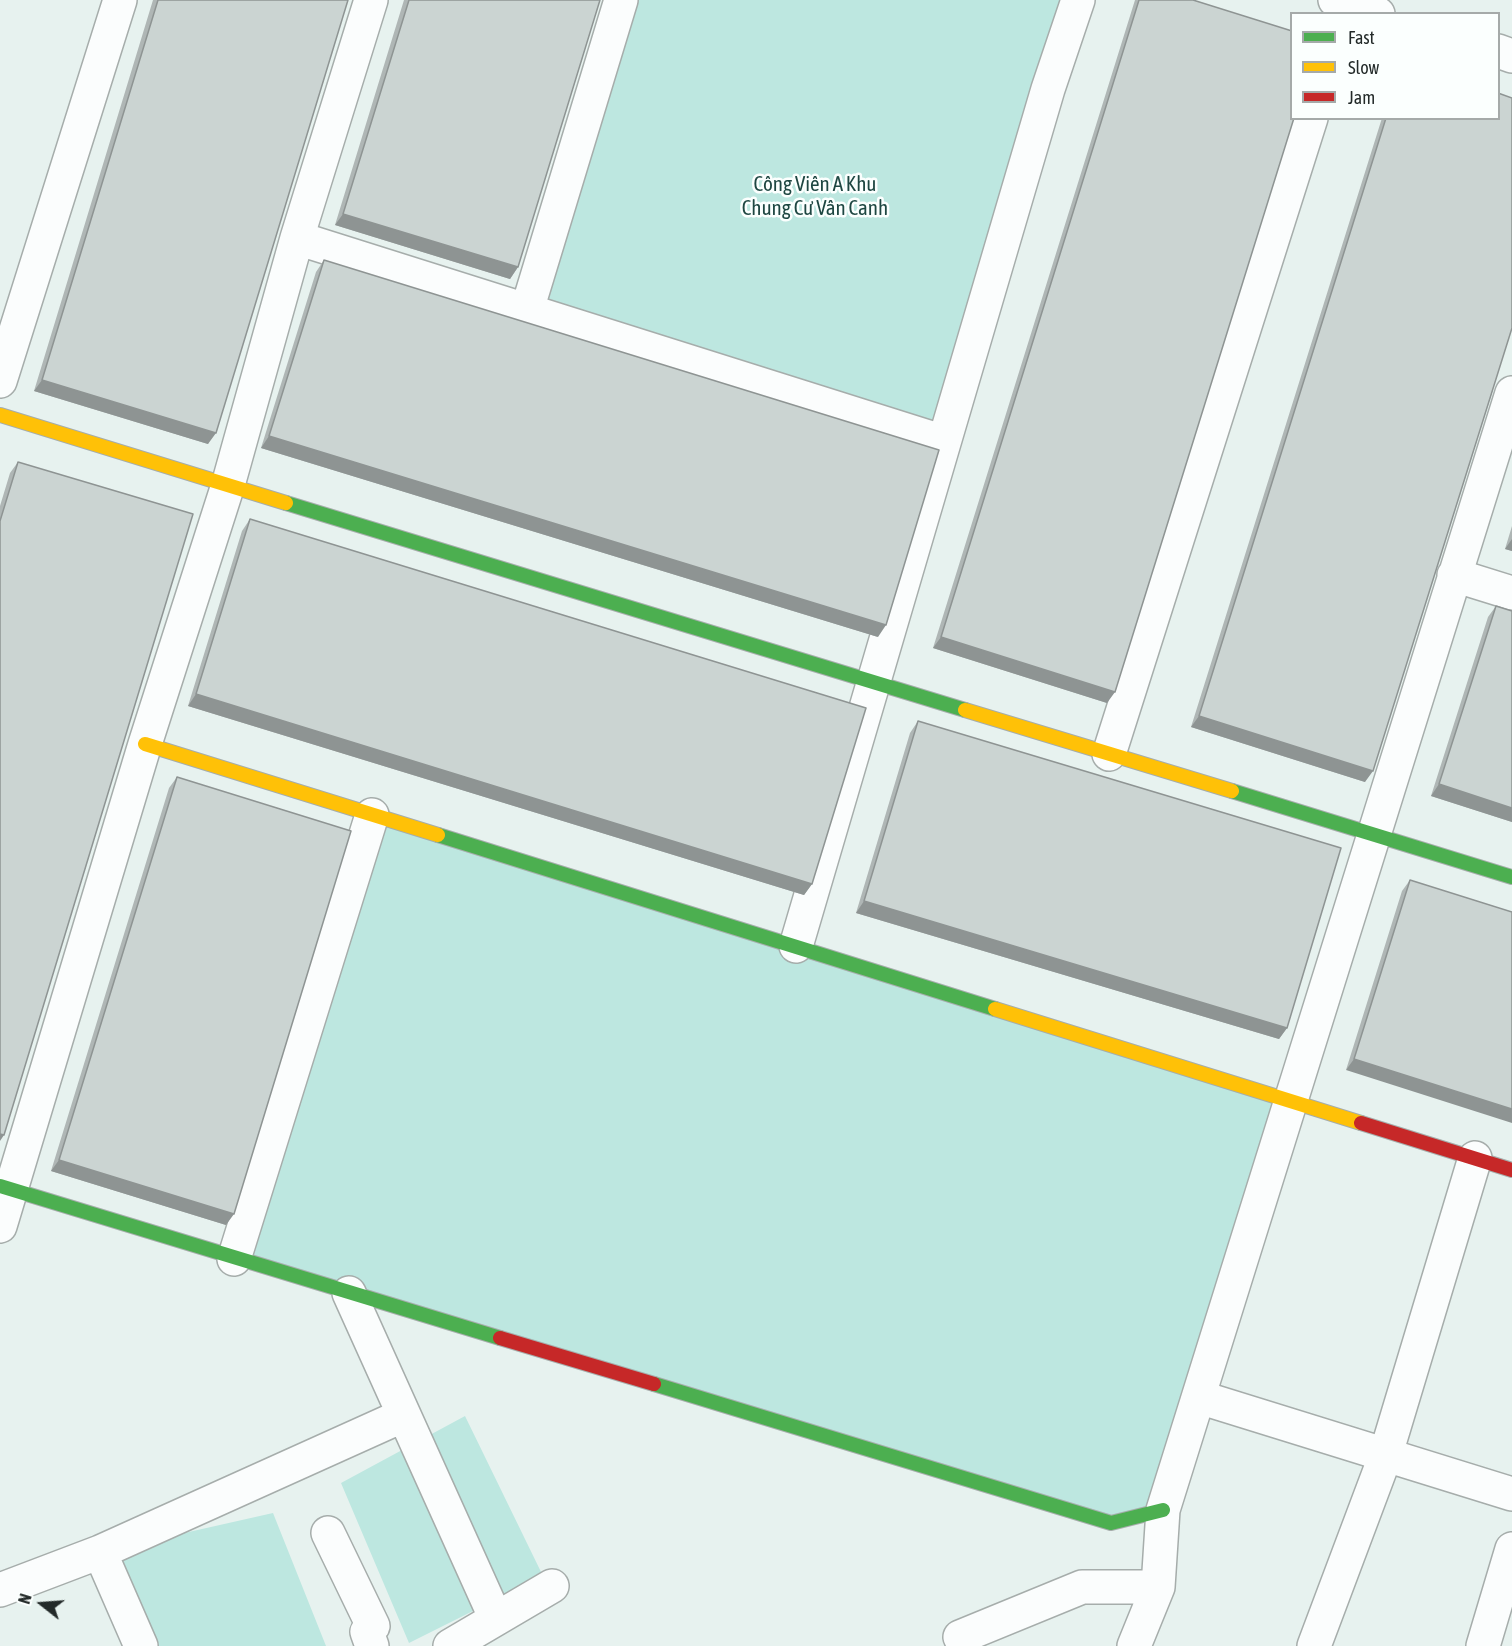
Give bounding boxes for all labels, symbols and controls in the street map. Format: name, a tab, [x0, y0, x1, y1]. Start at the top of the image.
legend	[1290, 12, 1500, 120]
text: Fast	[1348, 27, 1375, 48]
text: Slow	[1348, 57, 1379, 78]
text: Jam	[1348, 87, 1375, 108]
park label: Công Viên A Khu Chung Cư Vân Canh	[742, 171, 888, 221]
north arrow	[12, 1574, 72, 1634]
text: N	[15, 1592, 35, 1606]

